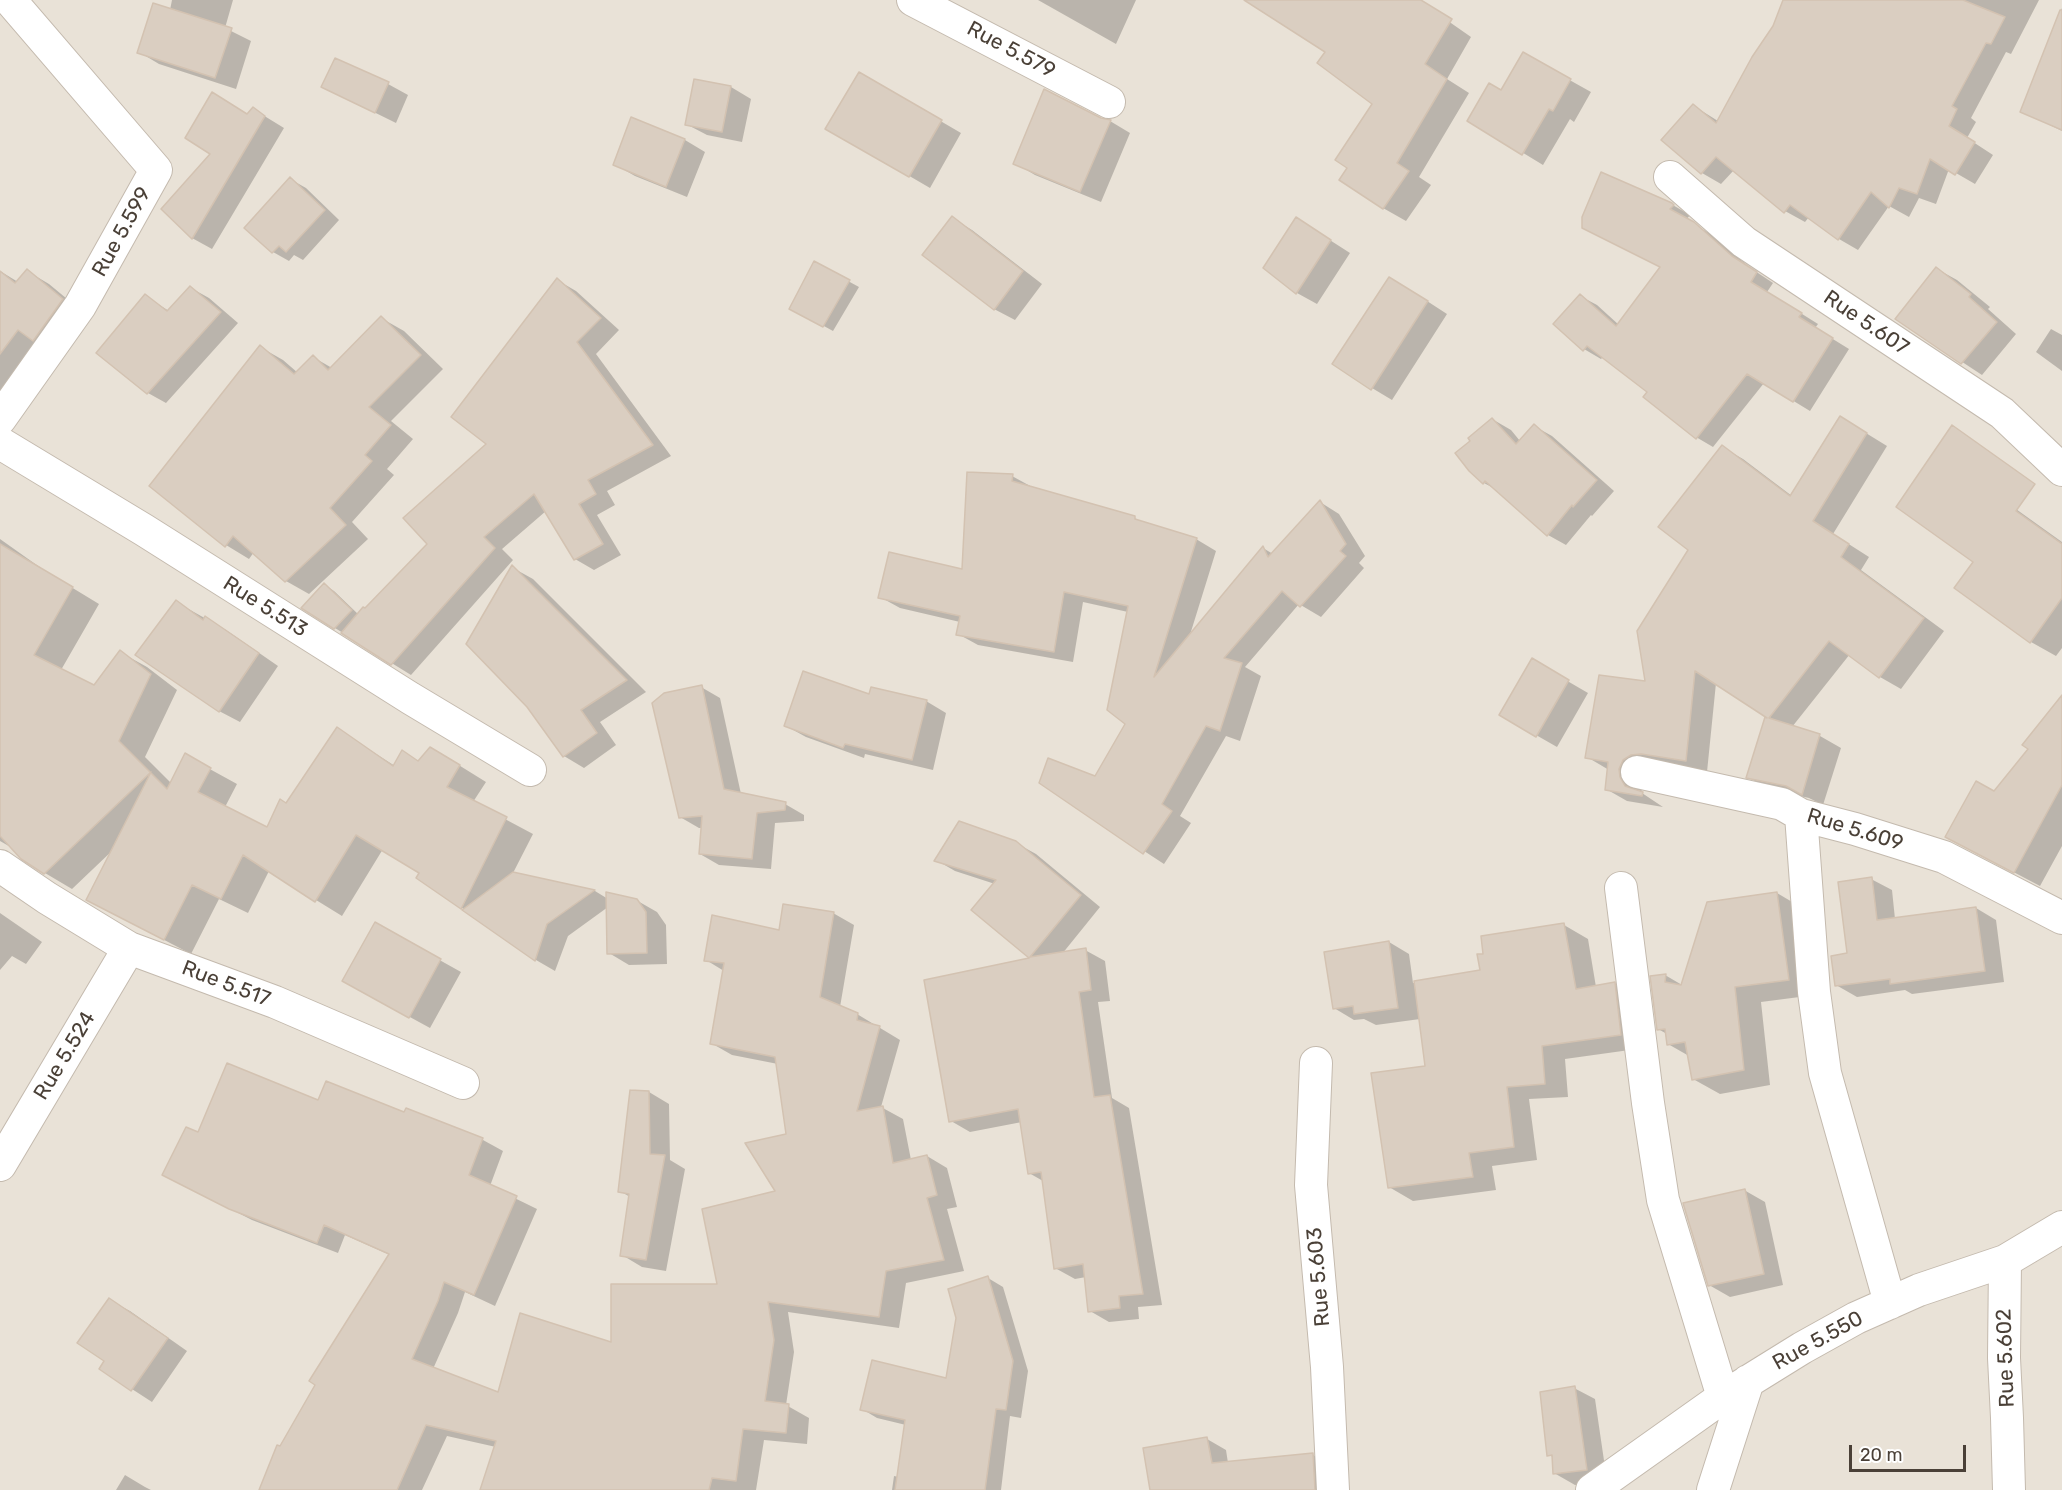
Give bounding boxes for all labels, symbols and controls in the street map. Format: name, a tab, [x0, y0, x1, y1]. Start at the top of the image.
street label: Rue 5.579	[962, 16, 1060, 84]
street label: Rue 5.599	[87, 183, 157, 281]
street label: Rue 5.607	[1819, 285, 1913, 361]
street label: Rue 5.513	[218, 571, 312, 643]
street label: Rue 5.609	[1804, 803, 1906, 857]
street label: Rue 5.517	[178, 956, 274, 1012]
street label: Rue 5.524	[29, 1007, 101, 1105]
street label: Rue 5.603	[1302, 1226, 1336, 1328]
street label: Rue 5.550	[1769, 1306, 1867, 1376]
street label: Rue 5.602	[1992, 1308, 2020, 1408]
scale bar	[1852, 1433, 1969, 1471]
text: 20 m	[1860, 1444, 1902, 1466]

